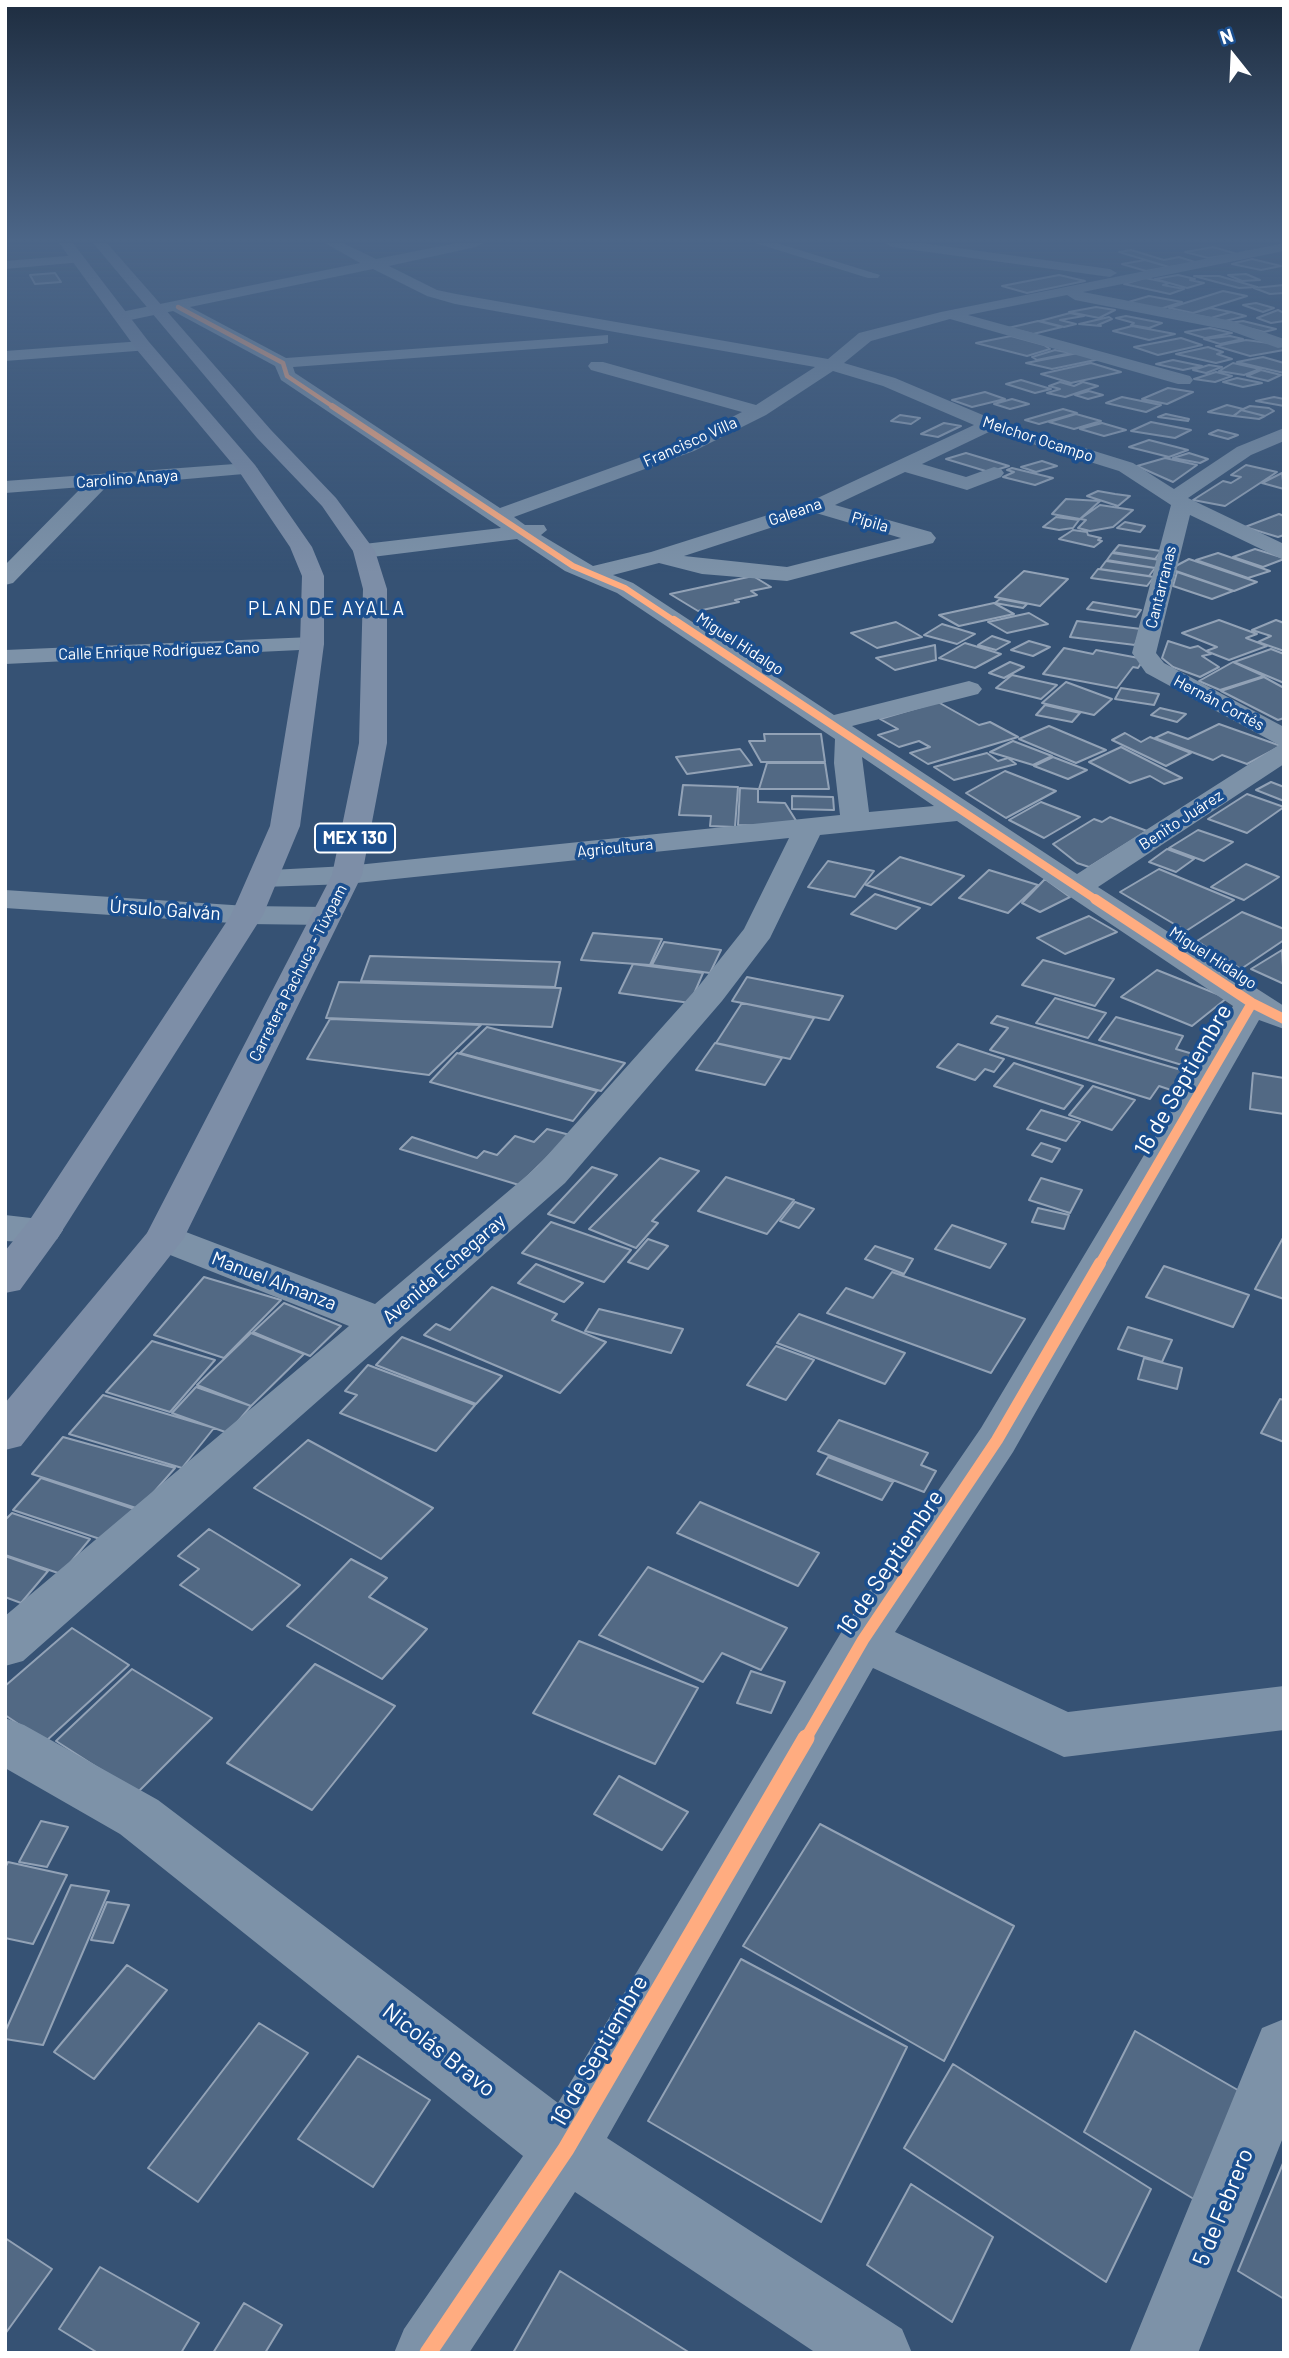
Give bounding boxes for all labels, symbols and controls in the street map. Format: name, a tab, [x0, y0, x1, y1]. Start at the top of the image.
north arrow	[1198, 21, 1268, 91]
text: N	[1217, 23, 1236, 48]
street label: Melchor Ocampo	[980, 412, 1096, 466]
street label: Francisco Villa	[640, 413, 740, 471]
street label: Carolino Anaya	[75, 466, 179, 492]
street label: Galeana	[766, 494, 824, 530]
street label: Pípila	[849, 508, 891, 536]
street label: Cantarranas	[1141, 544, 1181, 630]
district label: PLAN DE AYALA	[250, 598, 404, 620]
street label: Miguel Hidalgo	[693, 609, 787, 679]
street label: Calle Enrique Rodríguez Cano	[58, 638, 260, 664]
street label: Hernán Cortés	[1171, 671, 1267, 735]
street label: Benito Juárez	[1135, 786, 1227, 854]
road number: MEX 130	[315, 824, 395, 852]
street label: Agricultura	[576, 834, 654, 862]
street label: Carretera Pachuca - Túxpam	[245, 881, 351, 1065]
street label: Úrsulo Galván	[109, 895, 221, 925]
street label: Miguel Hidalgo	[1166, 923, 1260, 993]
street label: 16 de Septiembre	[1128, 999, 1238, 1161]
street label: Avenida Echegaray	[378, 1209, 510, 1329]
street label: Manuel Almanza	[208, 1247, 340, 1315]
street label: 16 de Septiembre	[831, 1484, 949, 1642]
street label: 16 de Septiembre	[544, 1970, 654, 2132]
street label: Nicolás Bravo	[377, 1997, 501, 2103]
street label: 5 de Febrero	[1187, 2144, 1259, 2270]

